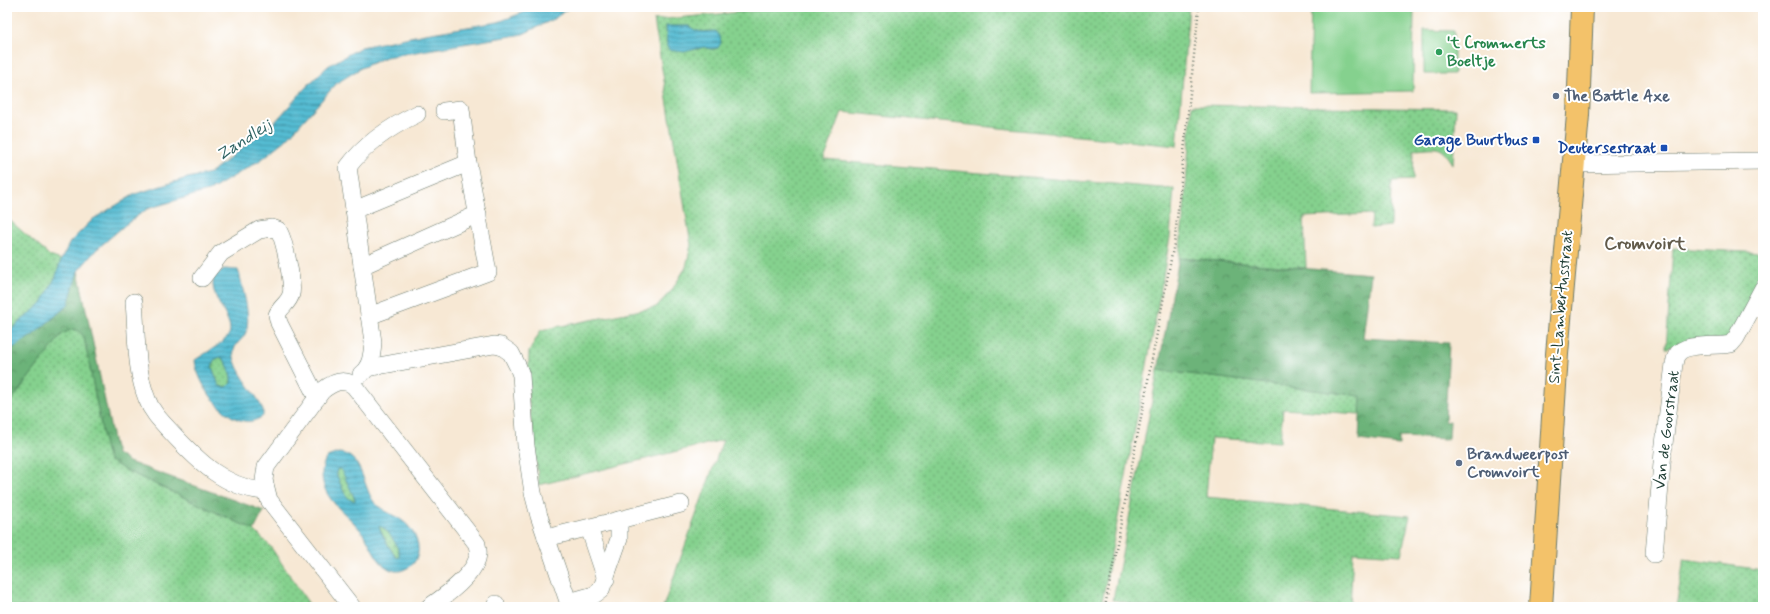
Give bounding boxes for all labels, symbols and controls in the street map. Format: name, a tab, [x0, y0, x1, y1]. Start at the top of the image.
place label: 't Crommerts Boeltje	[1447, 33, 1546, 72]
marker: 't Crommerts Boeltje	[1434, 47, 1444, 57]
place label: The Battle Axe	[1564, 86, 1670, 107]
marker: The Battle Axe	[1551, 91, 1561, 101]
water label: Zandleij	[212, 113, 277, 166]
place label: Garage Buurtbus	[1414, 130, 1528, 153]
marker: Garage Buurtbus	[1531, 135, 1541, 145]
place label: Deutersestraat	[1558, 138, 1656, 159]
marker: Deutersestraat	[1659, 143, 1669, 153]
street label: Sint-Lambertusstraat	[1544, 230, 1578, 384]
district label: Cromvoirt	[1604, 232, 1686, 256]
street label: Van de Goorstraat	[1649, 369, 1685, 491]
place label: Brandweerpost Cromvoirt	[1467, 444, 1570, 483]
marker: Brandweerpost Cromvoirt	[1454, 458, 1464, 468]

